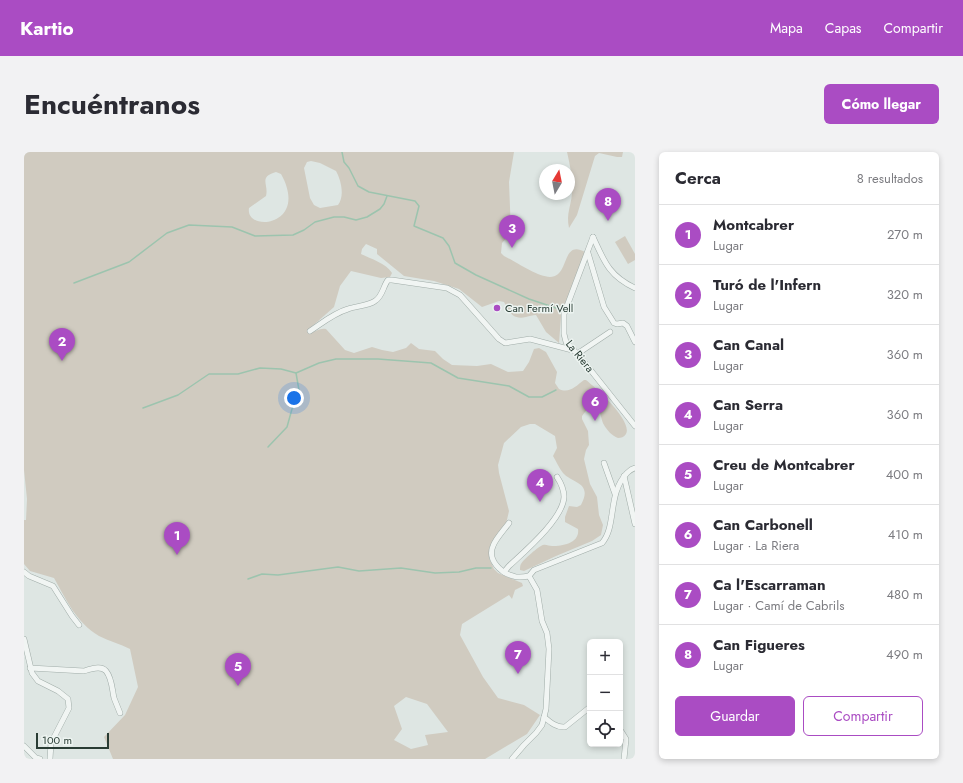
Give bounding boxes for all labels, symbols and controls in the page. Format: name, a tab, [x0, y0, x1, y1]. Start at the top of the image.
text: Kartio	[20, 15, 74, 42]
text: Mapa	[770, 18, 803, 38]
text: Capas	[825, 18, 862, 38]
text: Compartir	[884, 18, 943, 38]
text: Encuéntranos	[24, 84, 200, 125]
button: Cómo llegar	[824, 84, 939, 124]
north arrow	[539, 164, 575, 200]
text: Cerca	[675, 166, 721, 190]
text: 8 resultados	[857, 169, 923, 188]
pin: 8	[595, 188, 621, 221]
text: Montcabrer	[713, 214, 794, 236]
pin: 3	[499, 215, 525, 248]
text: 1	[685, 225, 691, 244]
text: 270 m	[887, 225, 923, 244]
text: Lugar	[713, 236, 744, 255]
text: Turó de l'Infern	[713, 274, 821, 296]
text: 2	[684, 285, 692, 304]
text: 320 m	[887, 285, 923, 304]
text: Lugar	[713, 296, 744, 315]
place label: Can Fermí Vell	[505, 300, 573, 316]
marker: Can Fermí Vell	[492, 303, 502, 313]
pin: 2	[49, 328, 75, 361]
text: Can Canal	[713, 334, 784, 356]
street label: La Riera	[562, 336, 598, 376]
text: 3	[684, 345, 692, 364]
text: 360 m	[887, 345, 923, 364]
text: Lugar	[713, 356, 744, 375]
your location	[284, 388, 304, 408]
pin: 6	[582, 388, 608, 421]
text: Can Serra	[713, 394, 783, 416]
text: 4	[683, 405, 693, 424]
text: 360 m	[887, 405, 923, 424]
text: Lugar	[713, 416, 744, 435]
text: Creu de Montcabrer	[713, 454, 855, 476]
text: 5	[684, 465, 692, 484]
text: 400 m	[886, 465, 923, 484]
pin: 4	[527, 469, 553, 502]
text: Lugar	[713, 476, 744, 495]
text: Can Carbonell	[713, 514, 813, 536]
pin: 1	[164, 522, 190, 555]
text: 6	[684, 525, 692, 544]
text: 410 m	[888, 525, 923, 544]
text: Lugar · La Riera	[713, 536, 799, 555]
text: Ca l'Escarraman	[713, 574, 826, 596]
text: 7	[684, 585, 692, 604]
text: 480 m	[886, 585, 923, 604]
text: Lugar · Camí de Cabrils	[713, 596, 844, 615]
text: Can Figueres	[713, 634, 805, 656]
map controls	[587, 639, 623, 747]
button: +	[587, 639, 623, 675]
pin: 7	[505, 641, 531, 674]
text: 8	[684, 645, 692, 664]
text: 490 m	[886, 645, 923, 664]
pin: 5	[225, 653, 251, 686]
text: Lugar	[713, 656, 744, 675]
button: −	[587, 675, 623, 711]
button: Guardar	[675, 696, 795, 736]
button: Compartir	[803, 696, 923, 736]
button: locate	[587, 711, 623, 747]
scale bar	[36, 731, 109, 750]
text: 100 m	[42, 732, 72, 748]

